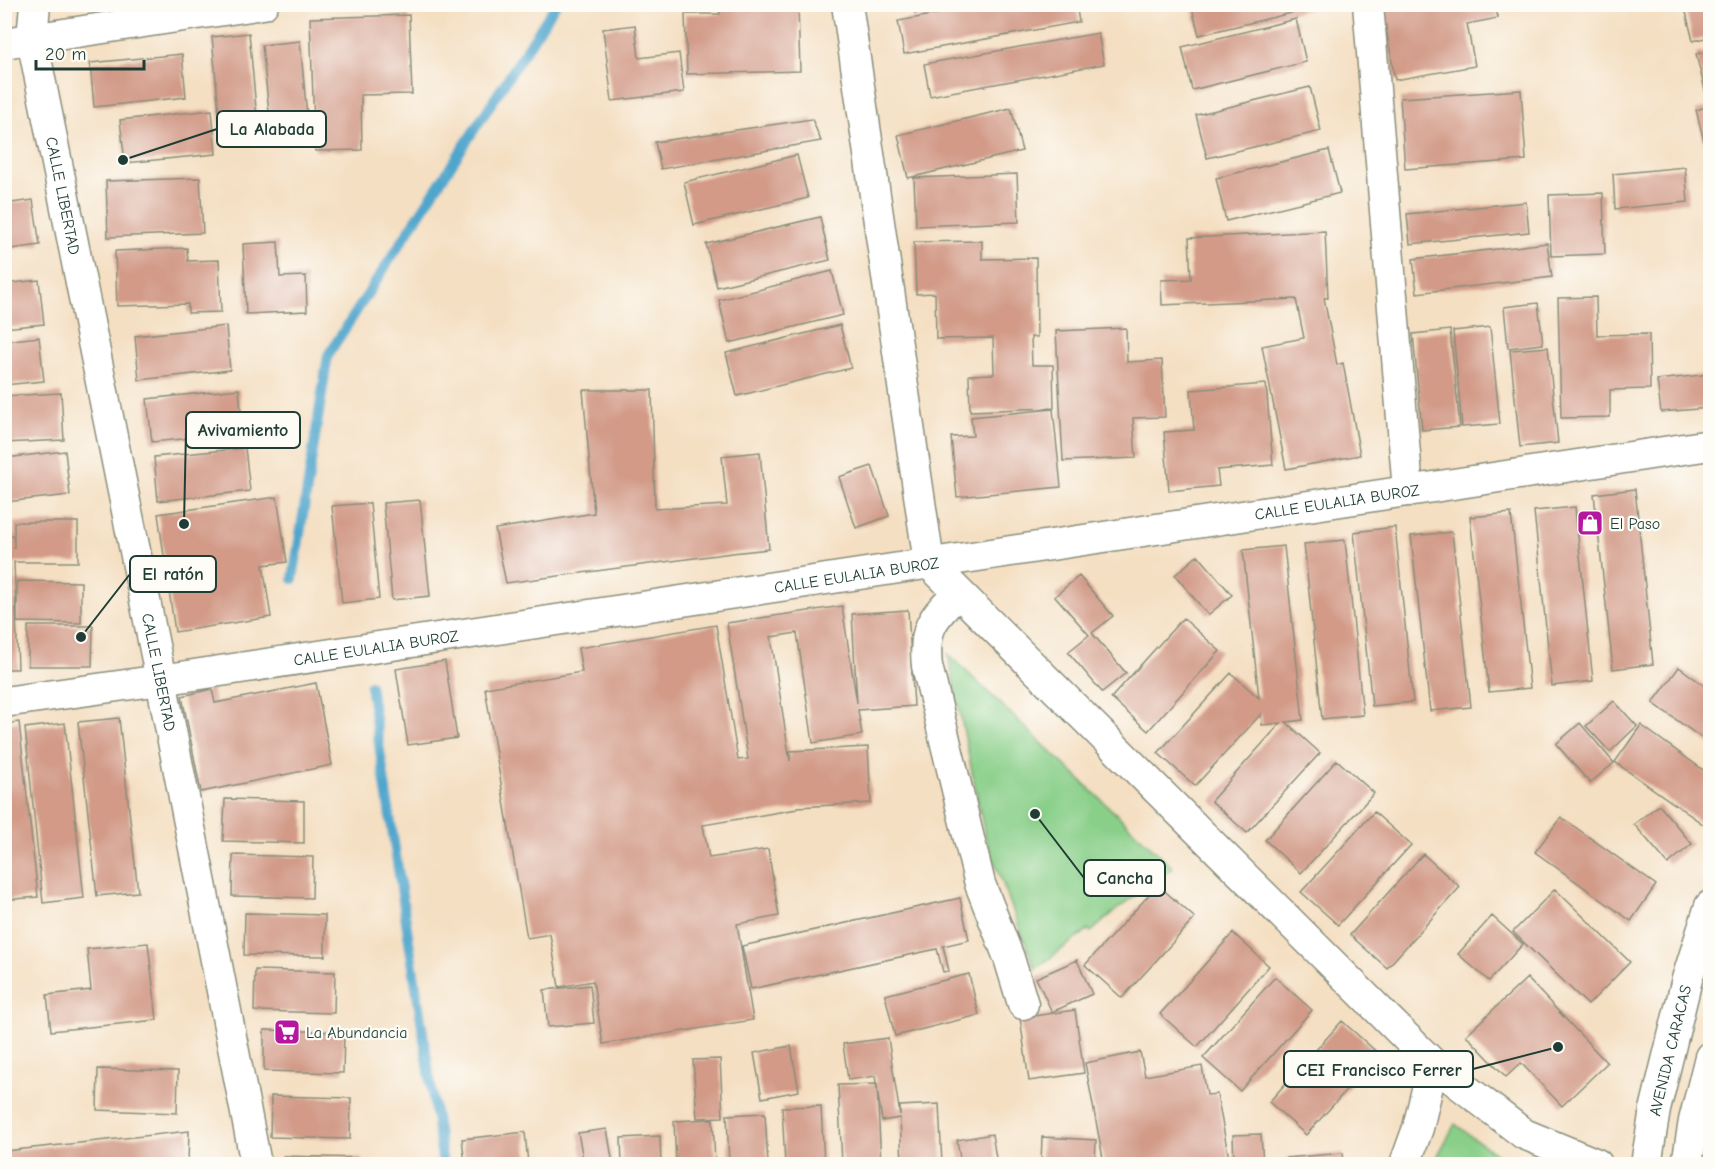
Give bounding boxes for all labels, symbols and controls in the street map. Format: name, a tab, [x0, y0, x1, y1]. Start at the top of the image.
scale bar	[36, 33, 144, 71]
text: 20 m	[45, 44, 86, 65]
callout: La Alabada	[217, 111, 326, 147]
text: La Alabada	[229, 119, 315, 140]
street label: CALLE LIBERTAD	[42, 135, 83, 256]
callout: Avivamiento	[186, 412, 300, 448]
text: Avivamiento	[198, 420, 288, 441]
street label: CALLE EULALIA BUROZ	[1253, 481, 1421, 524]
shop icon: El Paso	[1575, 508, 1605, 538]
place label: El Paso	[1610, 515, 1660, 533]
street label: CALLE EULALIA BUROZ	[773, 554, 940, 597]
callout: El ratón	[130, 556, 216, 592]
text: El ratón	[142, 564, 204, 585]
street label: CALLE LIBERTAD	[138, 612, 179, 733]
street label: CALLE EULALIA BUROZ	[292, 627, 460, 670]
callout: Cancha	[1084, 860, 1165, 896]
text: Cancha	[1097, 868, 1153, 889]
street label: AVENIDA CARACAS	[1646, 983, 1695, 1117]
supermarket icon: La Abundancia	[272, 1017, 302, 1047]
place label: La Abundancia	[306, 1024, 407, 1042]
callout: CEI Francisco Ferrer	[1284, 1051, 1473, 1087]
text: CEI Francisco Ferrer	[1296, 1060, 1462, 1081]

